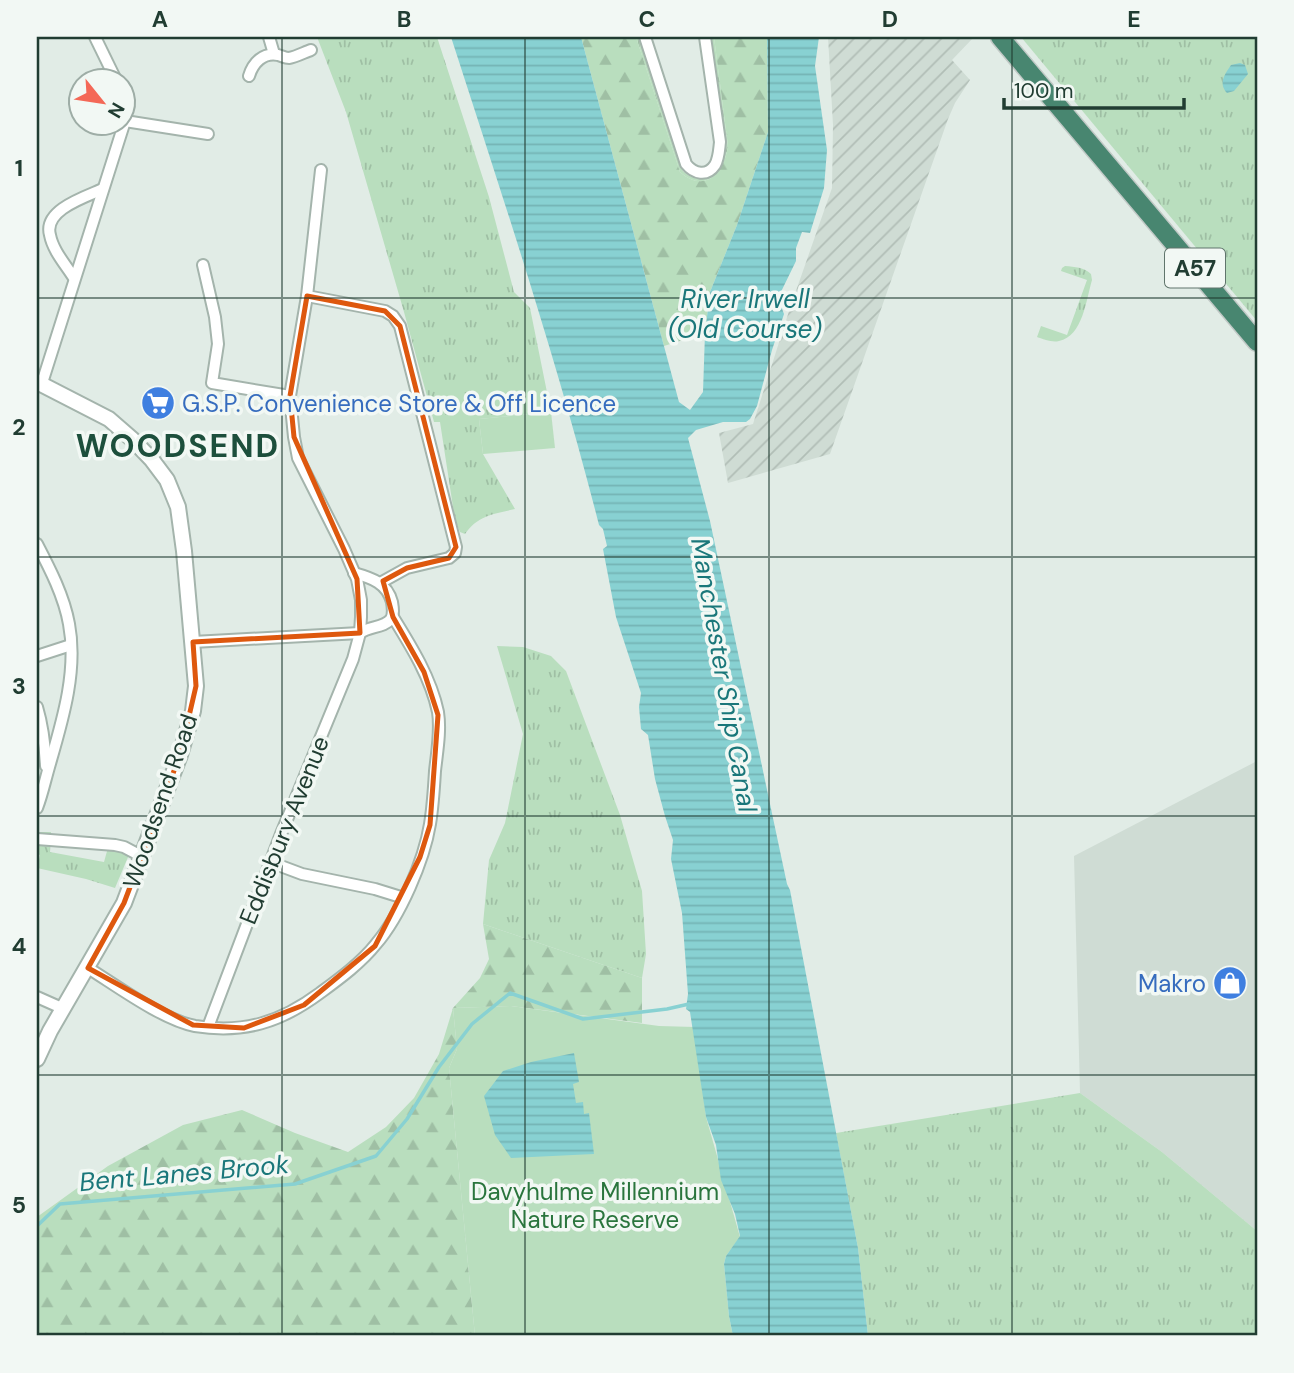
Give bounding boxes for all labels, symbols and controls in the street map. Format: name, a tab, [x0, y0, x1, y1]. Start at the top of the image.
text: A	[152, 4, 168, 34]
text: B	[397, 4, 411, 34]
text: C	[639, 4, 655, 34]
text: D	[882, 4, 898, 34]
text: E	[1127, 4, 1141, 34]
north arrow	[66, 66, 136, 136]
scale bar	[1004, 66, 1184, 110]
text: 100 m	[1014, 77, 1074, 105]
text: N	[102, 98, 131, 123]
text: 1	[15, 153, 23, 183]
road number: A57	[1165, 248, 1225, 288]
water label: River Irwell (Old Course)	[668, 282, 822, 346]
supermarket icon: G.S.P. Convenience Store & Off Licence	[139, 384, 177, 422]
place label: G.S.P. Convenience Store & Off Licence	[182, 388, 616, 419]
text: 2	[12, 412, 26, 442]
district label: WOODSEND	[76, 425, 280, 467]
water label: Manchester Ship Canal	[683, 535, 765, 816]
text: 3	[12, 671, 26, 701]
street label: Woodsend Road	[116, 710, 204, 892]
street label: Eddisbury Avenue	[232, 731, 336, 929]
text: 4	[12, 931, 27, 961]
shop icon: Makro	[1211, 964, 1249, 1002]
place label: Makro	[1138, 968, 1206, 999]
water label: Bent Lanes Brook	[78, 1147, 291, 1199]
park label: Davyhulme Millennium Nature Reserve	[471, 1176, 719, 1235]
text: 5	[12, 1190, 26, 1220]

